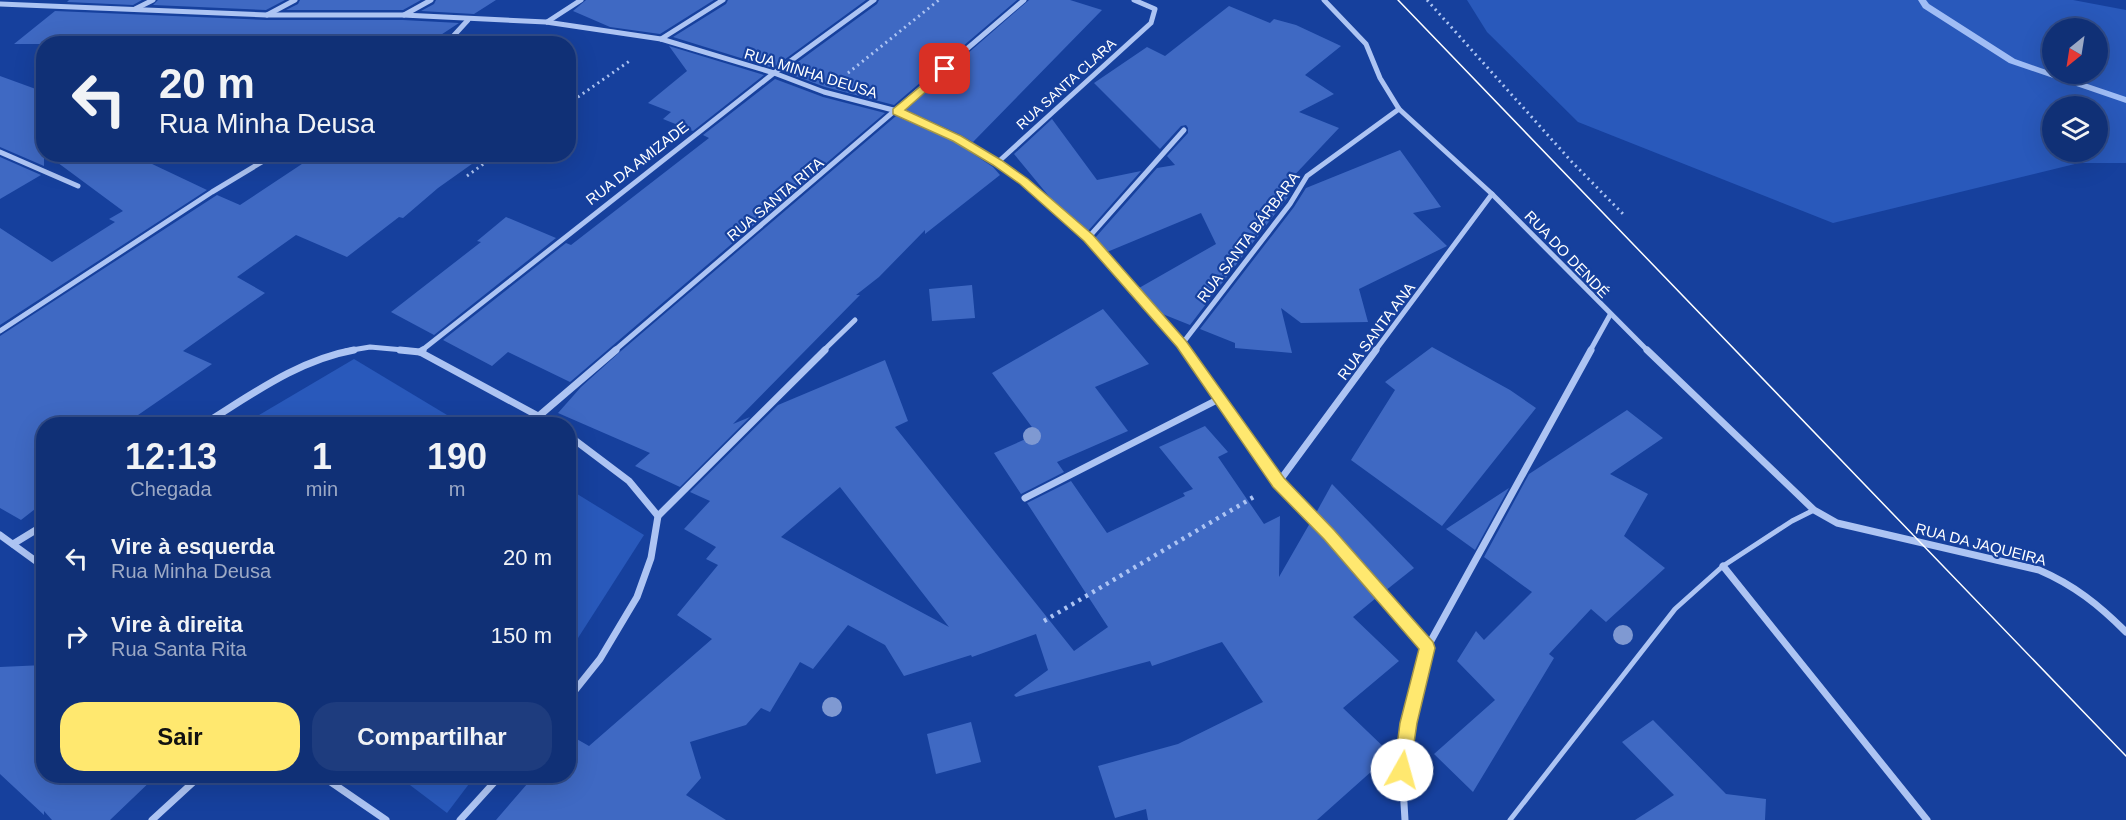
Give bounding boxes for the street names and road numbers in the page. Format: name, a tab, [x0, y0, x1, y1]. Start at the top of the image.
street label: RUA SANTA CLARA	[1013, 35, 1119, 133]
street label: RUA MINHA DEUSA	[742, 45, 880, 101]
street label: RUA DA AMIZADE	[582, 118, 692, 208]
street label: RUA SANTA RITA	[723, 154, 827, 244]
street label: RUA SANTA BÁRBARA	[1193, 168, 1303, 306]
street label: RUA DO DENDÉ	[1521, 207, 1613, 301]
street label: RUA SANTA ANA	[1334, 279, 1418, 383]
street label: RUA DA JAQUEIRA	[1914, 520, 2048, 568]

